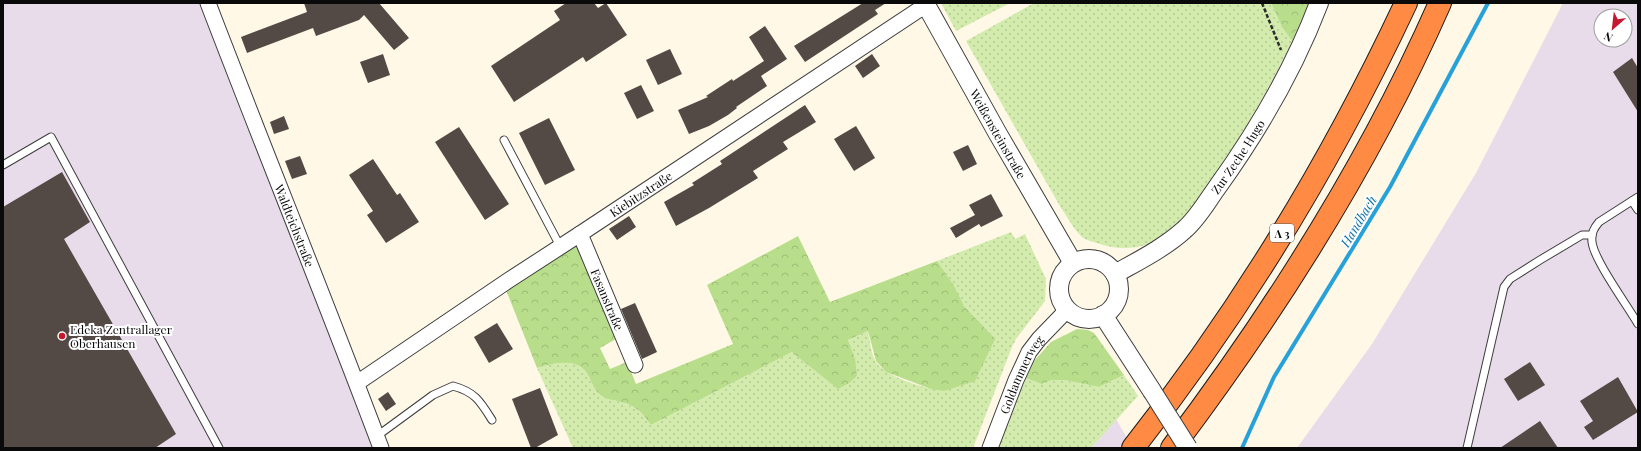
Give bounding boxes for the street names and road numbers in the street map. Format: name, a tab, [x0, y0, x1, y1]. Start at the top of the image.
street label: Weißensteinstraße	[966, 85, 1030, 181]
street label: Zur Zeche Hugo	[1207, 116, 1268, 197]
street label: Kiebitzstraße	[606, 167, 675, 220]
street label: Waldteichstraße	[271, 181, 318, 269]
road number: A 3	[1270, 224, 1294, 242]
street label: Fasanstraße	[587, 266, 627, 333]
street label: Goldammerweg	[996, 331, 1047, 416]

